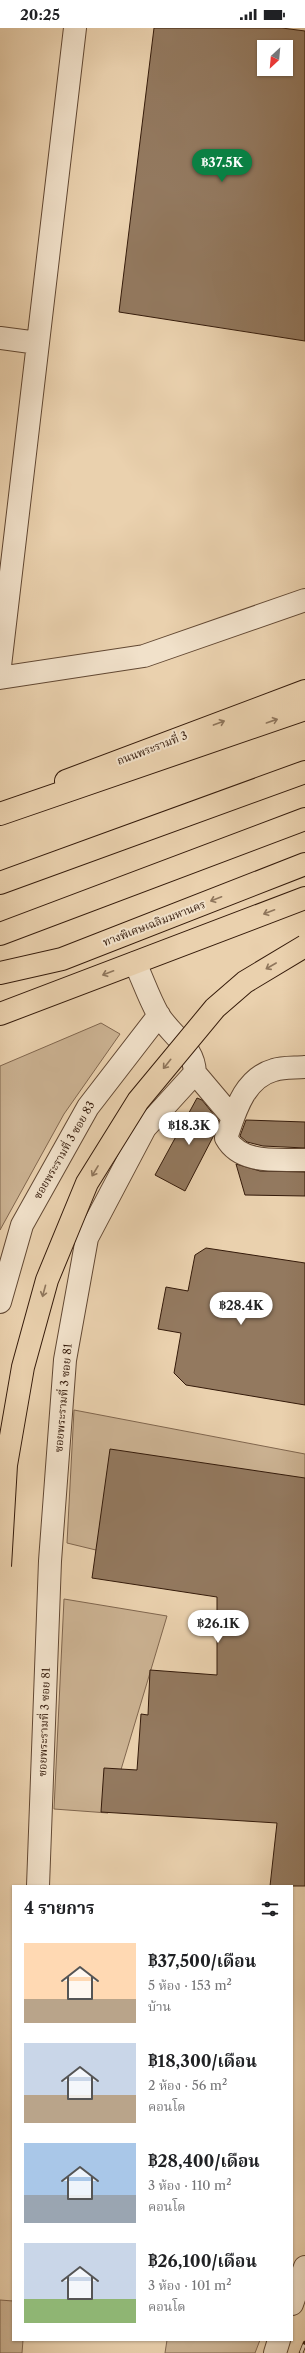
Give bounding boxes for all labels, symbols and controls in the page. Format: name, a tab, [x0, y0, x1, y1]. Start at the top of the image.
text: 20:25	[20, 5, 60, 24]
north arrow	[257, 40, 293, 76]
map controls	[257, 40, 293, 76]
pin: ฿37.5K	[189, 149, 255, 183]
text: ฿37.5K	[201, 154, 243, 170]
one-way arrow	[265, 716, 277, 724]
one-way arrow	[213, 719, 226, 726]
street label: ถนนพระรามที่ 3	[115, 727, 189, 768]
one-way arrow	[211, 895, 223, 903]
street label: ทางพิเศษเฉลิมมหานคร	[101, 897, 207, 949]
one-way arrow	[263, 909, 275, 917]
one-way arrow	[265, 963, 277, 971]
one-way arrow	[102, 970, 114, 978]
one-way arrow	[163, 1058, 172, 1069]
street label: ซอยพระรามที่ 3 ซอย 83	[29, 1098, 98, 1201]
pin: ฿18.3K	[156, 1112, 222, 1146]
text: ฿18.3K	[168, 1117, 210, 1133]
one-way arrow	[90, 1165, 98, 1177]
one-way arrow	[40, 1284, 47, 1297]
pin: ฿28.4K	[208, 1292, 274, 1326]
text: ฿28.4K	[219, 1297, 263, 1313]
street label: ซอยพระรามที่ 3 ซอย 81	[50, 1343, 75, 1453]
pin: ฿26.1K	[185, 1610, 251, 1644]
text: ฿26.1K	[197, 1615, 239, 1631]
street label: ซอยพระรามที่ 3 ซอย 81	[34, 1667, 53, 1777]
text: 4 รายการ	[24, 1898, 94, 1918]
icon: filters	[259, 1898, 281, 1920]
text: ฿37,500/เดือน	[148, 1951, 256, 1971]
icon: home	[56, 1959, 104, 2007]
text: 5 ห้อง · 153 m²	[148, 1977, 232, 1993]
text: บ้าน	[148, 1998, 171, 2014]
text: ฿18,300/เดือน	[148, 2051, 257, 2071]
icon: home	[56, 2059, 104, 2107]
text: 2 ห้อง · 56 m²	[148, 2077, 227, 2093]
text: คอนโด	[148, 2098, 186, 2114]
text: ฿28,400/เดือน	[148, 2151, 260, 2171]
icon: home	[56, 2159, 104, 2207]
text: 3 ห้อง · 110 m²	[148, 2177, 231, 2193]
text: คอนโด	[148, 2198, 186, 2214]
text: ฿26,100/เดือน	[148, 2251, 257, 2271]
icon: home	[56, 2259, 104, 2307]
text: 3 ห้อง · 101 m²	[148, 2277, 231, 2293]
text: คอนโด	[148, 2298, 186, 2314]

